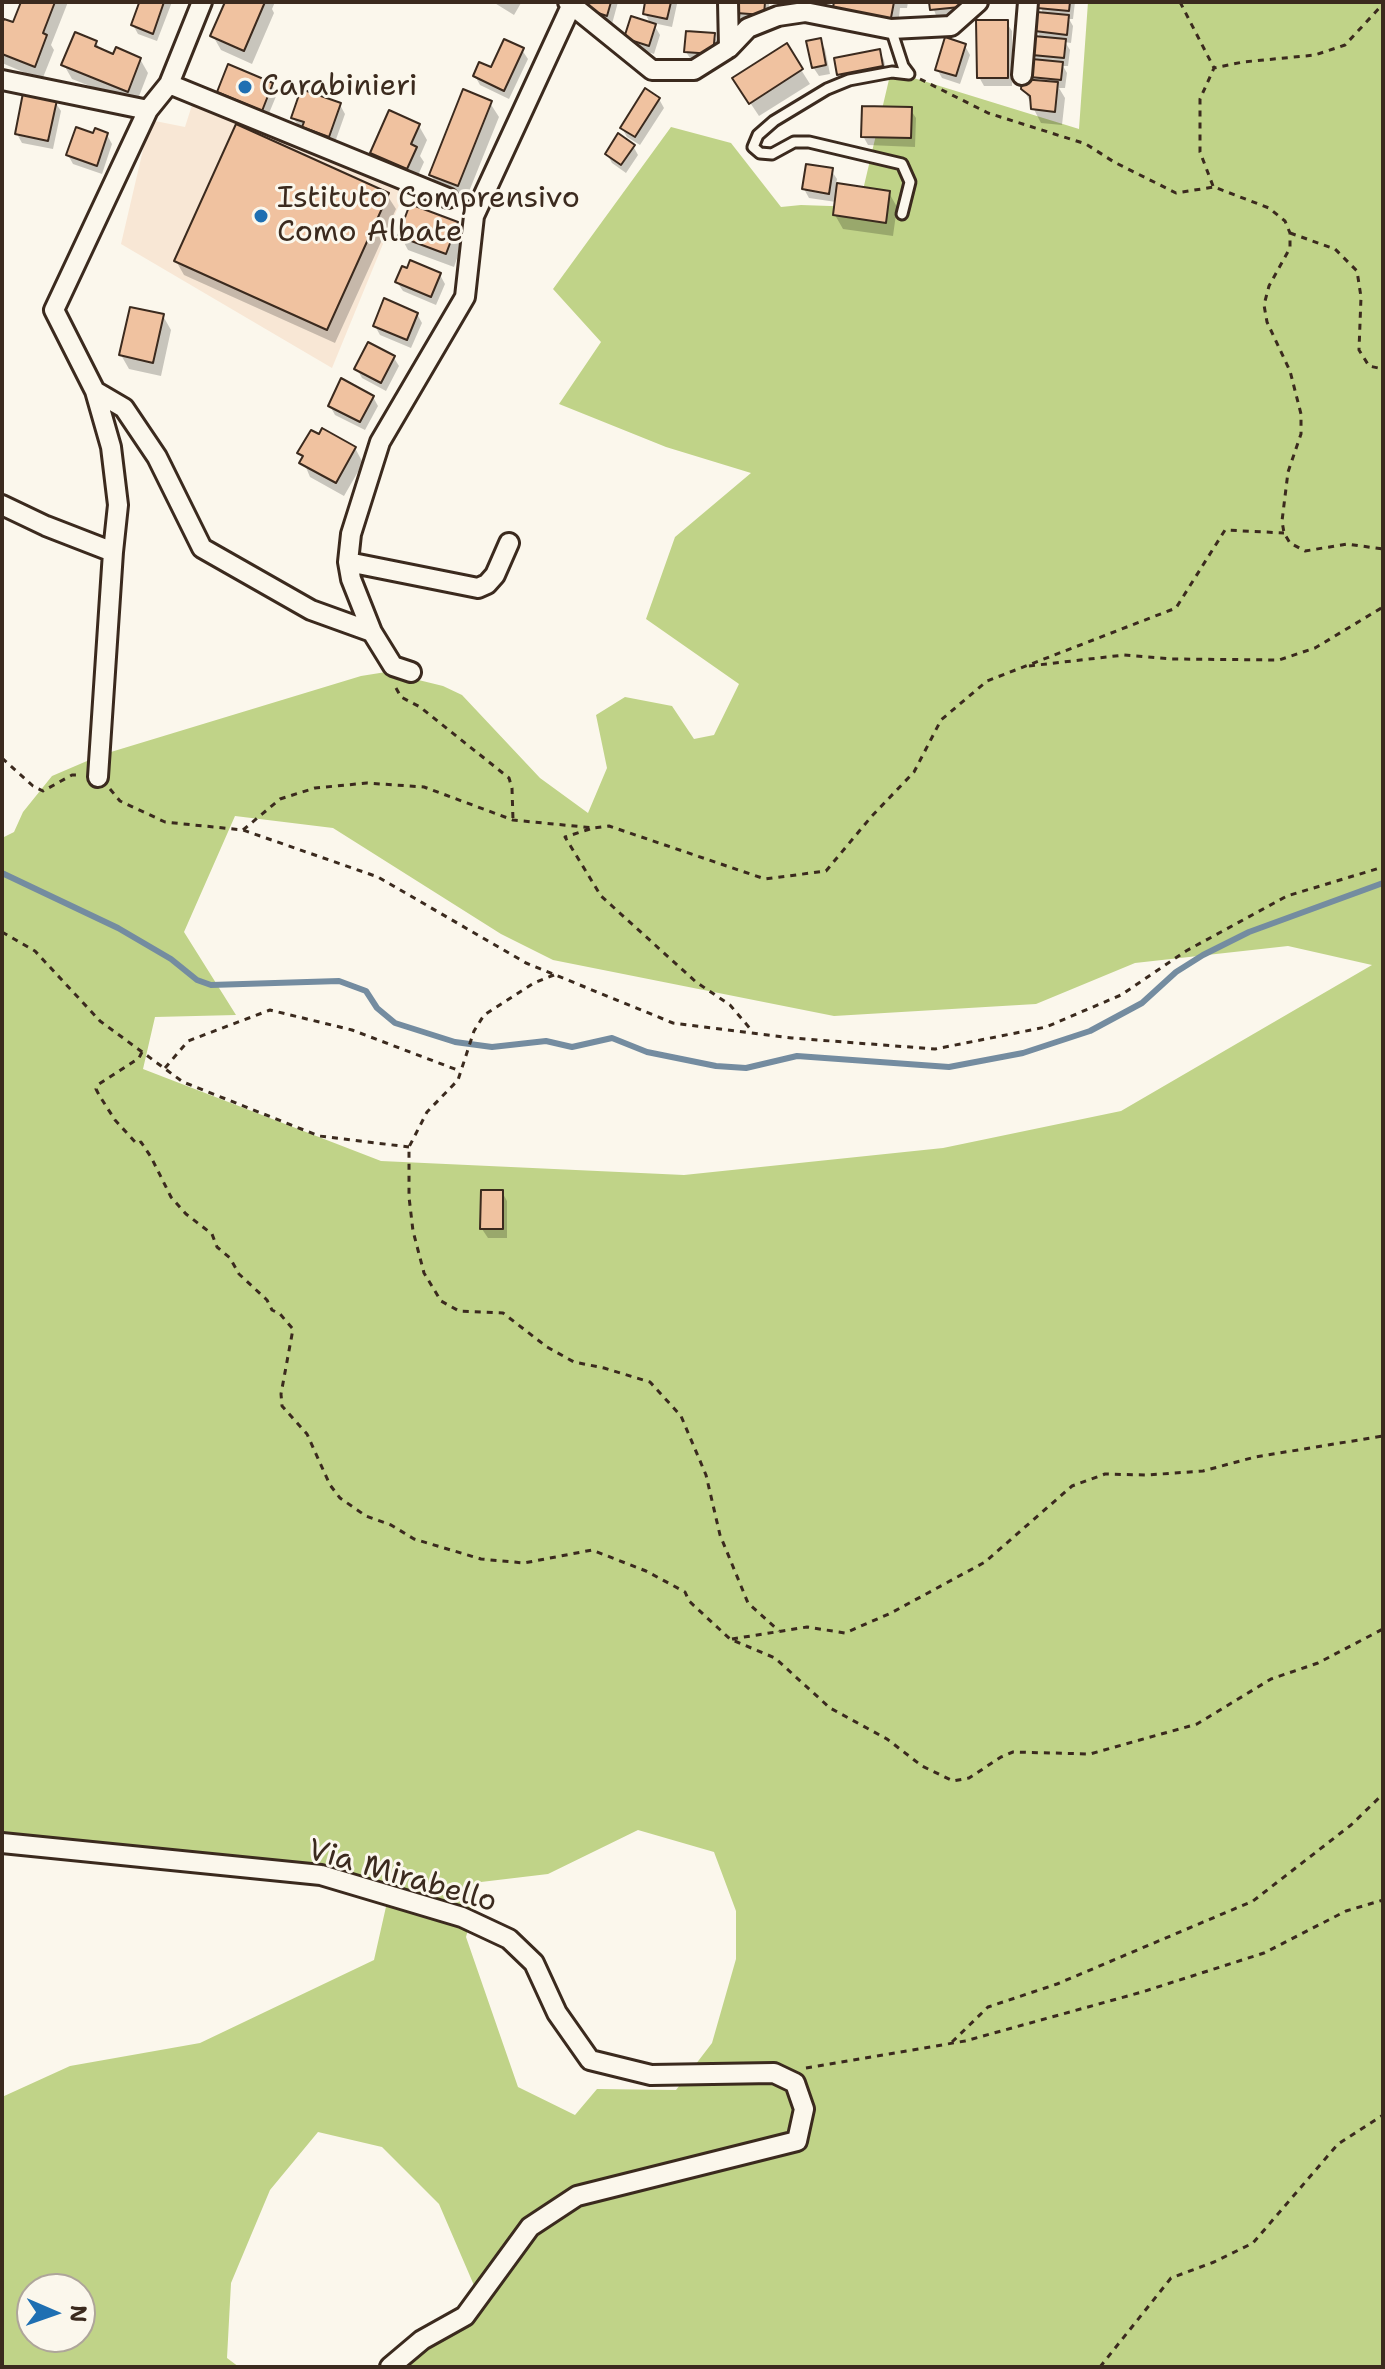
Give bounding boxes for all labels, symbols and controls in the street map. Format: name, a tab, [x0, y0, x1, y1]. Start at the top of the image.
place label: Carabinieri	[261, 69, 418, 105]
marker: Carabinieri	[236, 78, 254, 96]
place label: Istituto Comprensivo Como Albate	[277, 181, 580, 252]
marker: Istituto Comprensivo Como Albate	[252, 207, 270, 225]
street label: Via Mirabello	[303, 1833, 501, 1921]
north arrow	[16, 2273, 96, 2353]
text: N	[64, 2305, 93, 2323]

